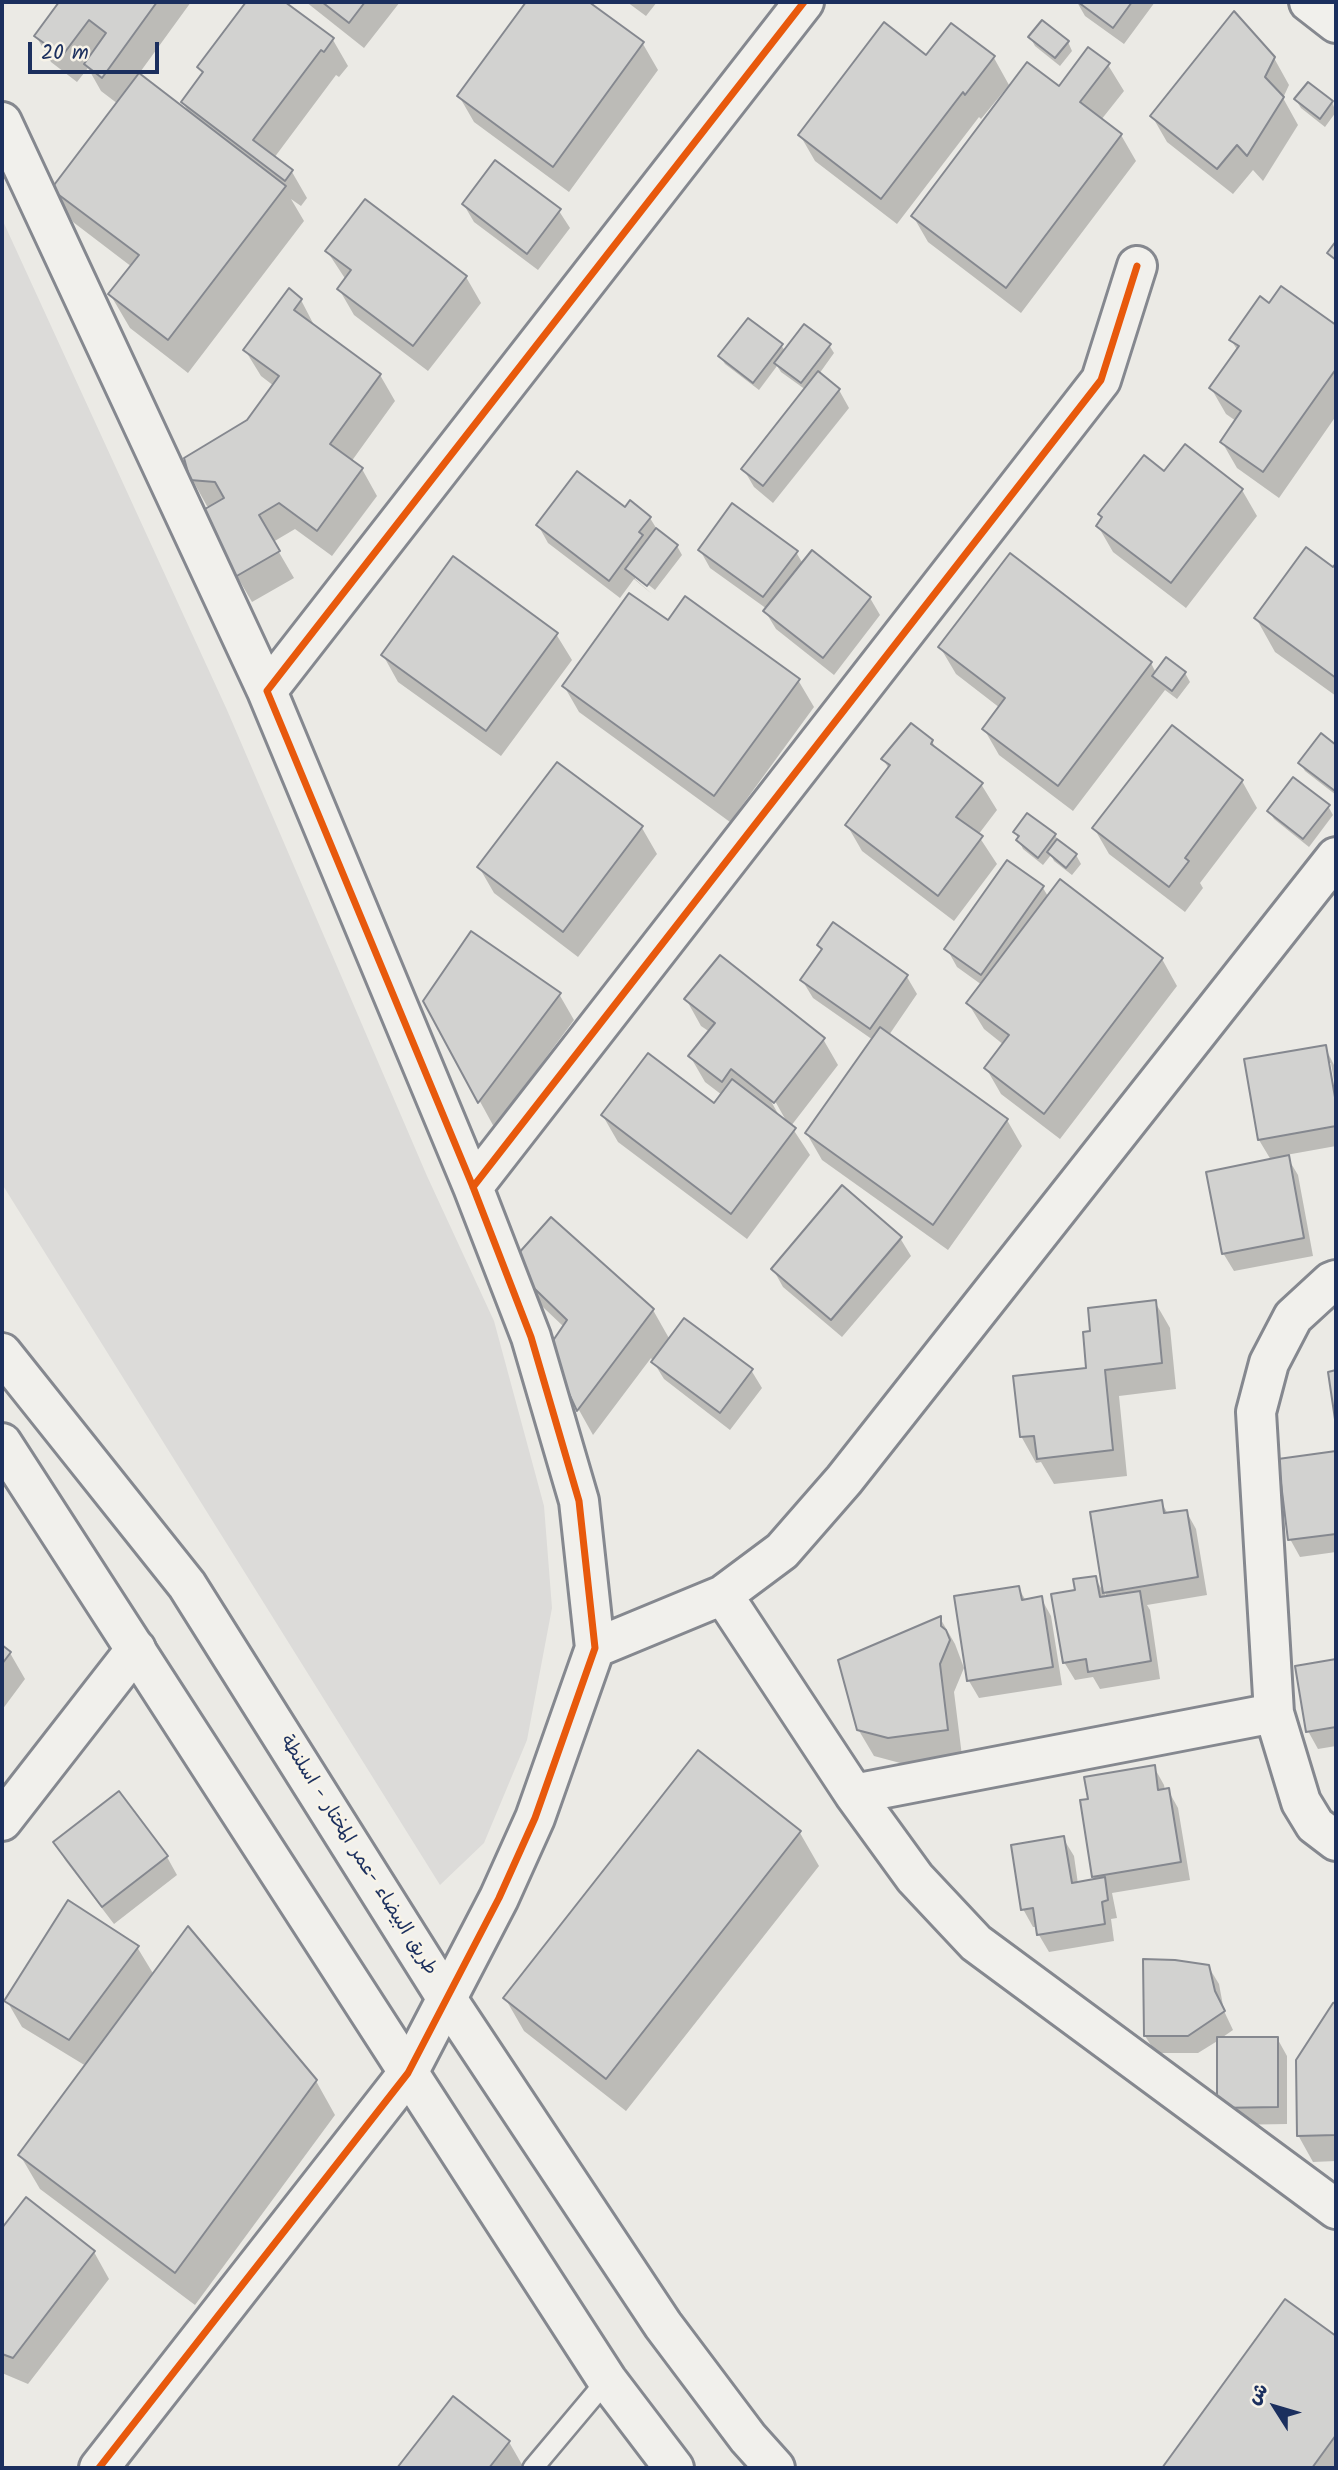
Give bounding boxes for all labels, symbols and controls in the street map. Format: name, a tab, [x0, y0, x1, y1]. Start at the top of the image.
scale bar	[32, 28, 163, 72]
text: 20 m	[41, 37, 89, 70]
street label: طريق البيضاء -عمر المختار - اسلنطة	[273, 1732, 441, 1980]
north arrow	[1240, 2372, 1310, 2442]
text: ش	[1240, 2377, 1276, 2412]

